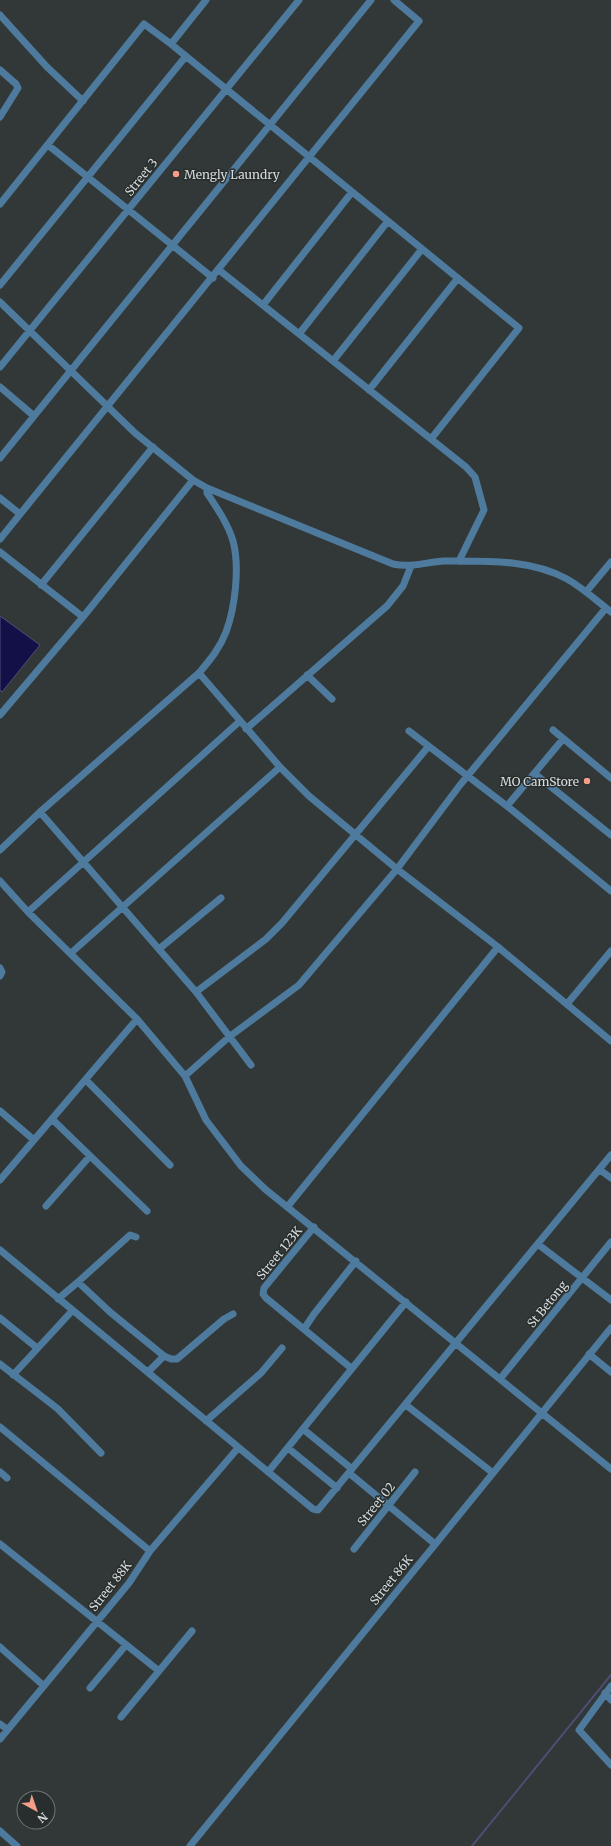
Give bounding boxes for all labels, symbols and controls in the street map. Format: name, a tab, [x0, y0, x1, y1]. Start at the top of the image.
street label: Street 3	[121, 155, 161, 199]
place label: Mengly Laundry	[184, 167, 280, 182]
marker: Mengly Laundry	[171, 169, 181, 179]
place label: MO CamStore	[500, 774, 579, 789]
marker: MO CamStore	[582, 776, 592, 786]
street label: Street 123K	[253, 1223, 305, 1283]
street label: St Betong	[524, 1277, 571, 1330]
street label: Street 02	[354, 1479, 398, 1529]
street label: Street 86K	[366, 1552, 416, 1608]
street label: Street 88K	[86, 1557, 135, 1614]
north arrow	[16, 1790, 56, 1830]
text: N	[34, 1810, 50, 1826]

